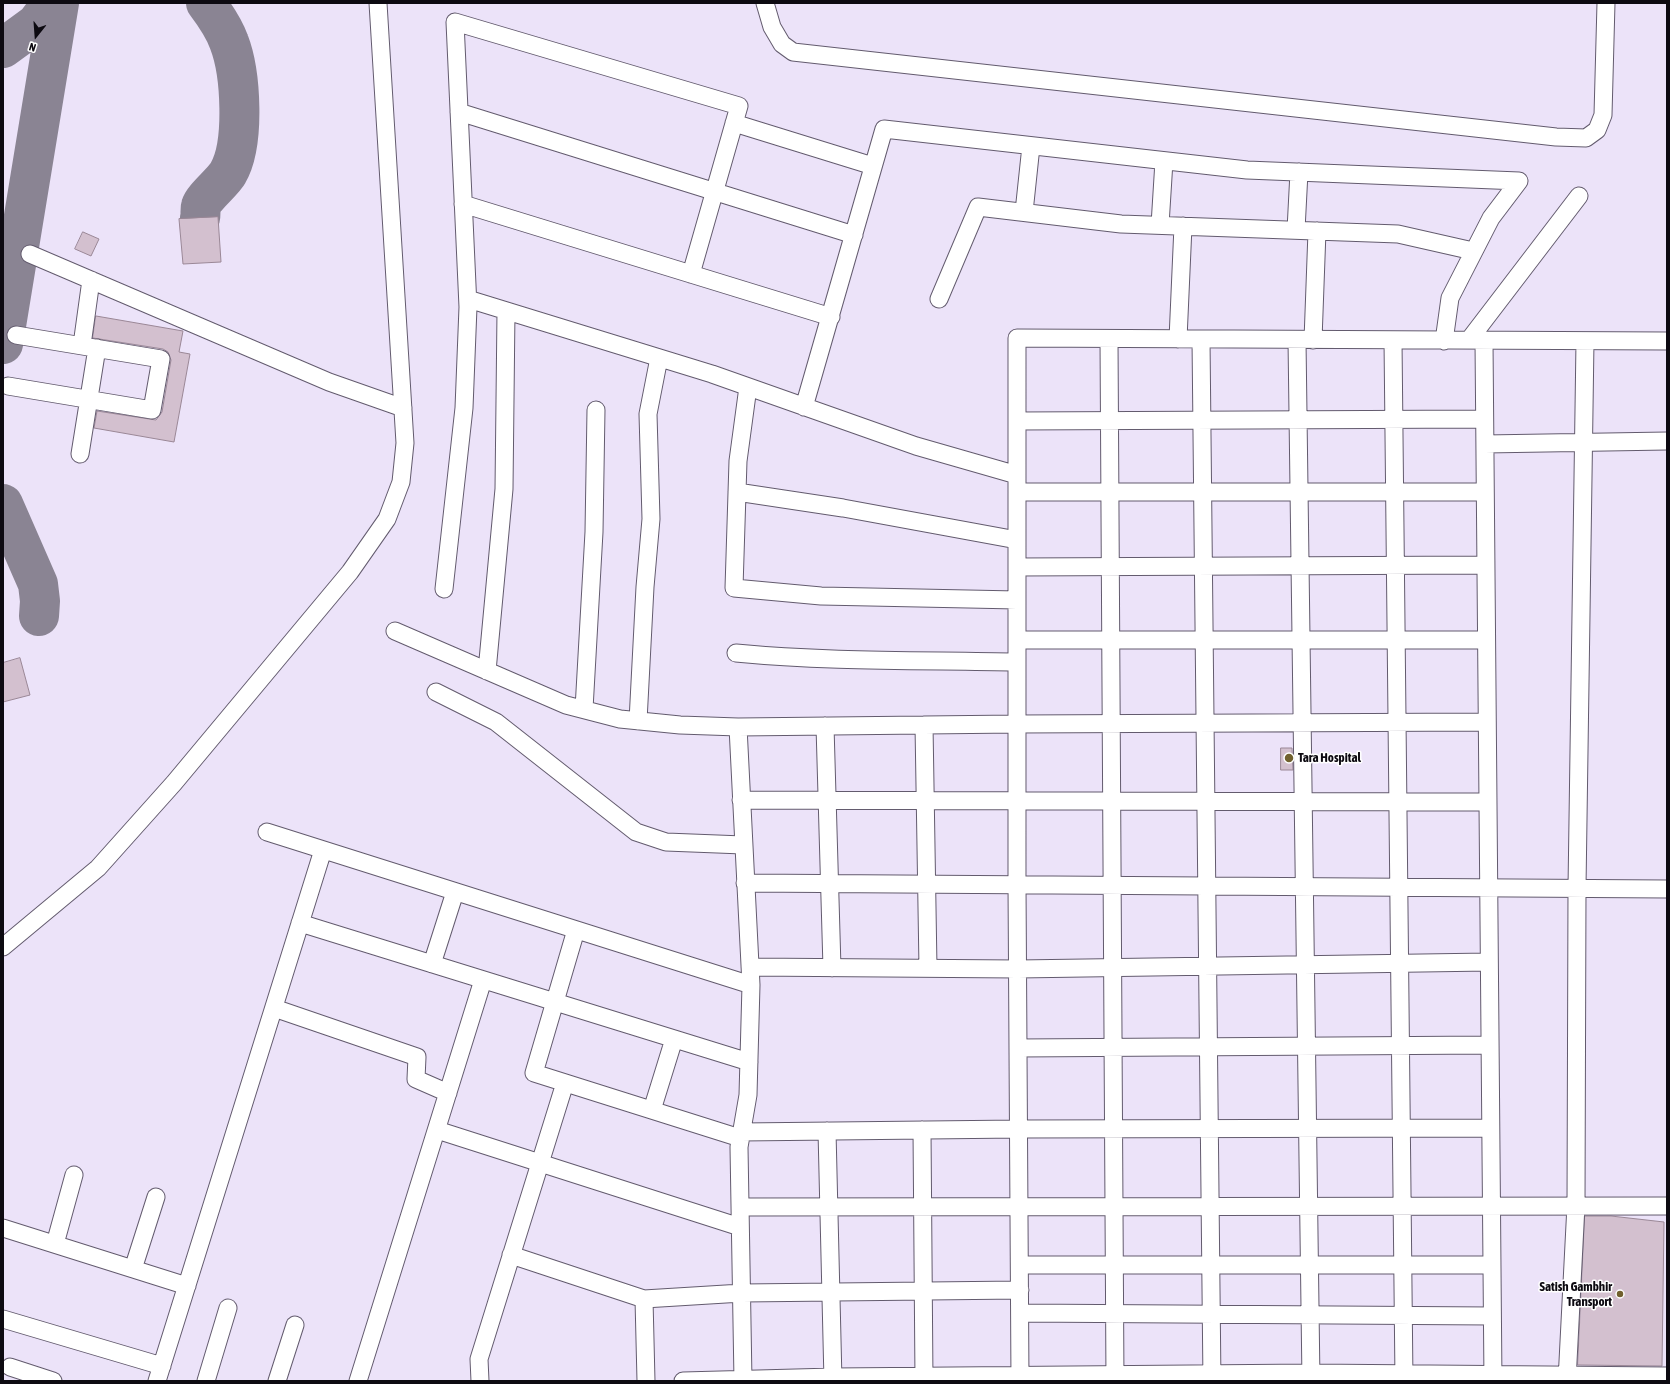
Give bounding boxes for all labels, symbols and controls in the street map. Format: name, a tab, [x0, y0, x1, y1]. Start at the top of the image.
north arrow	[16, 16, 56, 56]
text: N	[28, 41, 37, 54]
place label: Tara Hospital	[1298, 750, 1361, 766]
marker: Tara Hospital	[1283, 752, 1295, 764]
place label: Satish Gambhir Transport	[1539, 1279, 1612, 1310]
marker: Satish Gambhir Transport	[1615, 1289, 1625, 1299]

